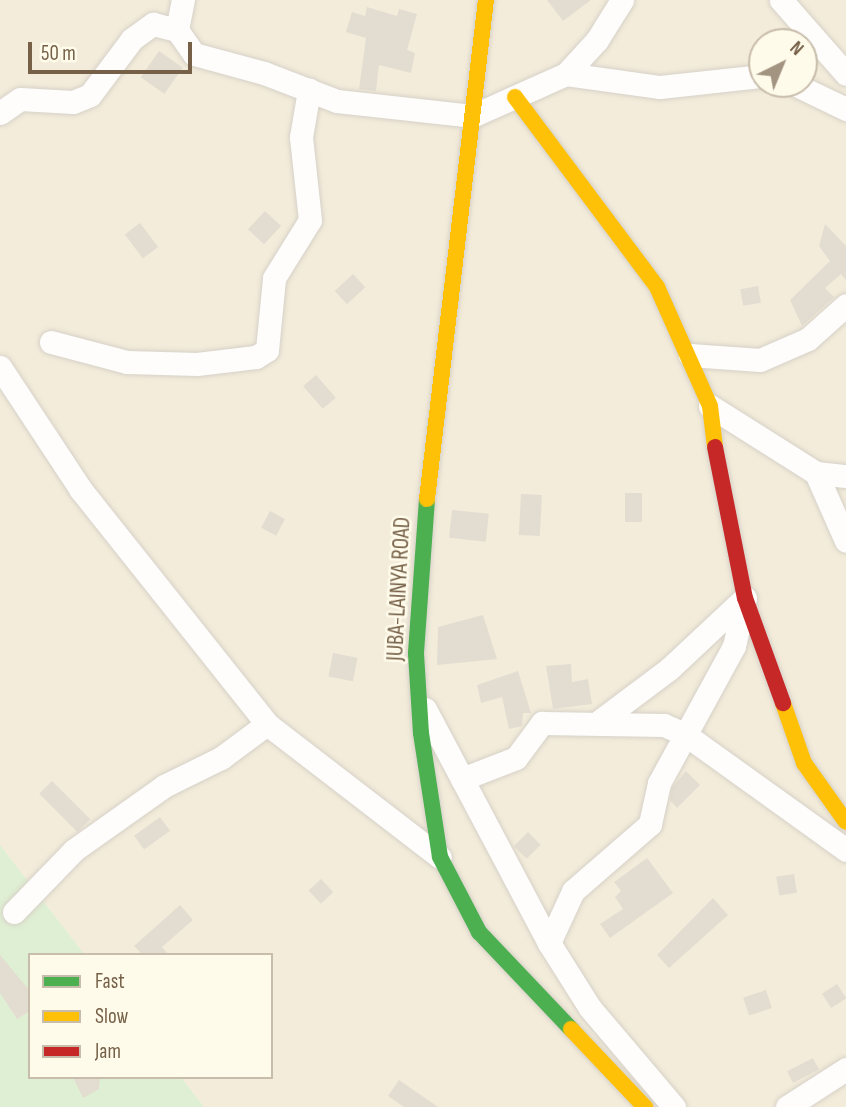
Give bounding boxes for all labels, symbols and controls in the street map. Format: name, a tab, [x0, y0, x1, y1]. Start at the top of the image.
scale bar	[32, 28, 196, 72]
north arrow	[748, 28, 818, 98]
text: N	[785, 37, 808, 61]
text: 50 m	[41, 41, 76, 66]
street label: JUBA-LAINYA ROAD	[381, 516, 417, 662]
legend	[28, 953, 273, 1079]
text: Fast	[95, 969, 125, 994]
text: Slow	[95, 1004, 128, 1029]
text: Jam	[95, 1039, 121, 1064]

